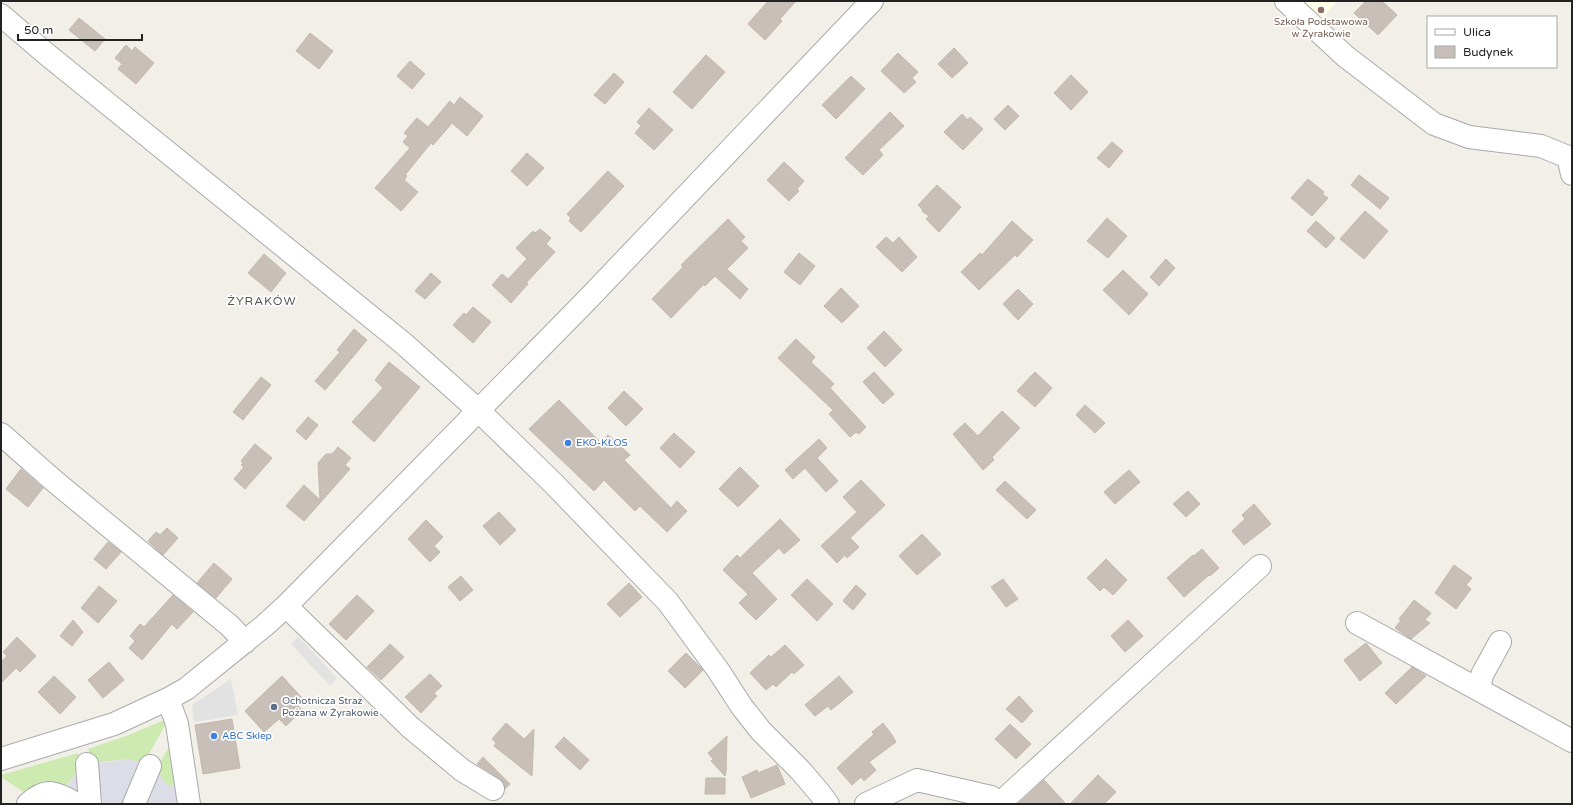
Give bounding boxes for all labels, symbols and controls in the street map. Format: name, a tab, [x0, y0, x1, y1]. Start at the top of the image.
marker: Szkoła Podstawowa w Żyrakowie	[1316, 5, 1326, 15]
scale bar	[18, 16, 142, 42]
place label: Szkoła Podstawowa w Żyrakowie	[1274, 16, 1368, 40]
legend	[1427, 16, 1557, 68]
text: 50 m	[24, 23, 53, 37]
text: Ulica	[1463, 25, 1491, 39]
text: Budynek	[1463, 45, 1514, 59]
district label: ŻYRAKÓW	[227, 294, 297, 308]
place label: EKO-KŁOS	[576, 437, 628, 449]
marker: EKO-KŁOS	[563, 438, 573, 448]
place label: Ochotnicza Straż Pożana w Żyrakowie	[282, 695, 379, 719]
marker: Ochotnicza Straż Pożana w Żyrakowie	[269, 702, 279, 712]
place label: ABC Sklep	[222, 730, 272, 742]
marker: ABC Sklep	[209, 731, 219, 741]

